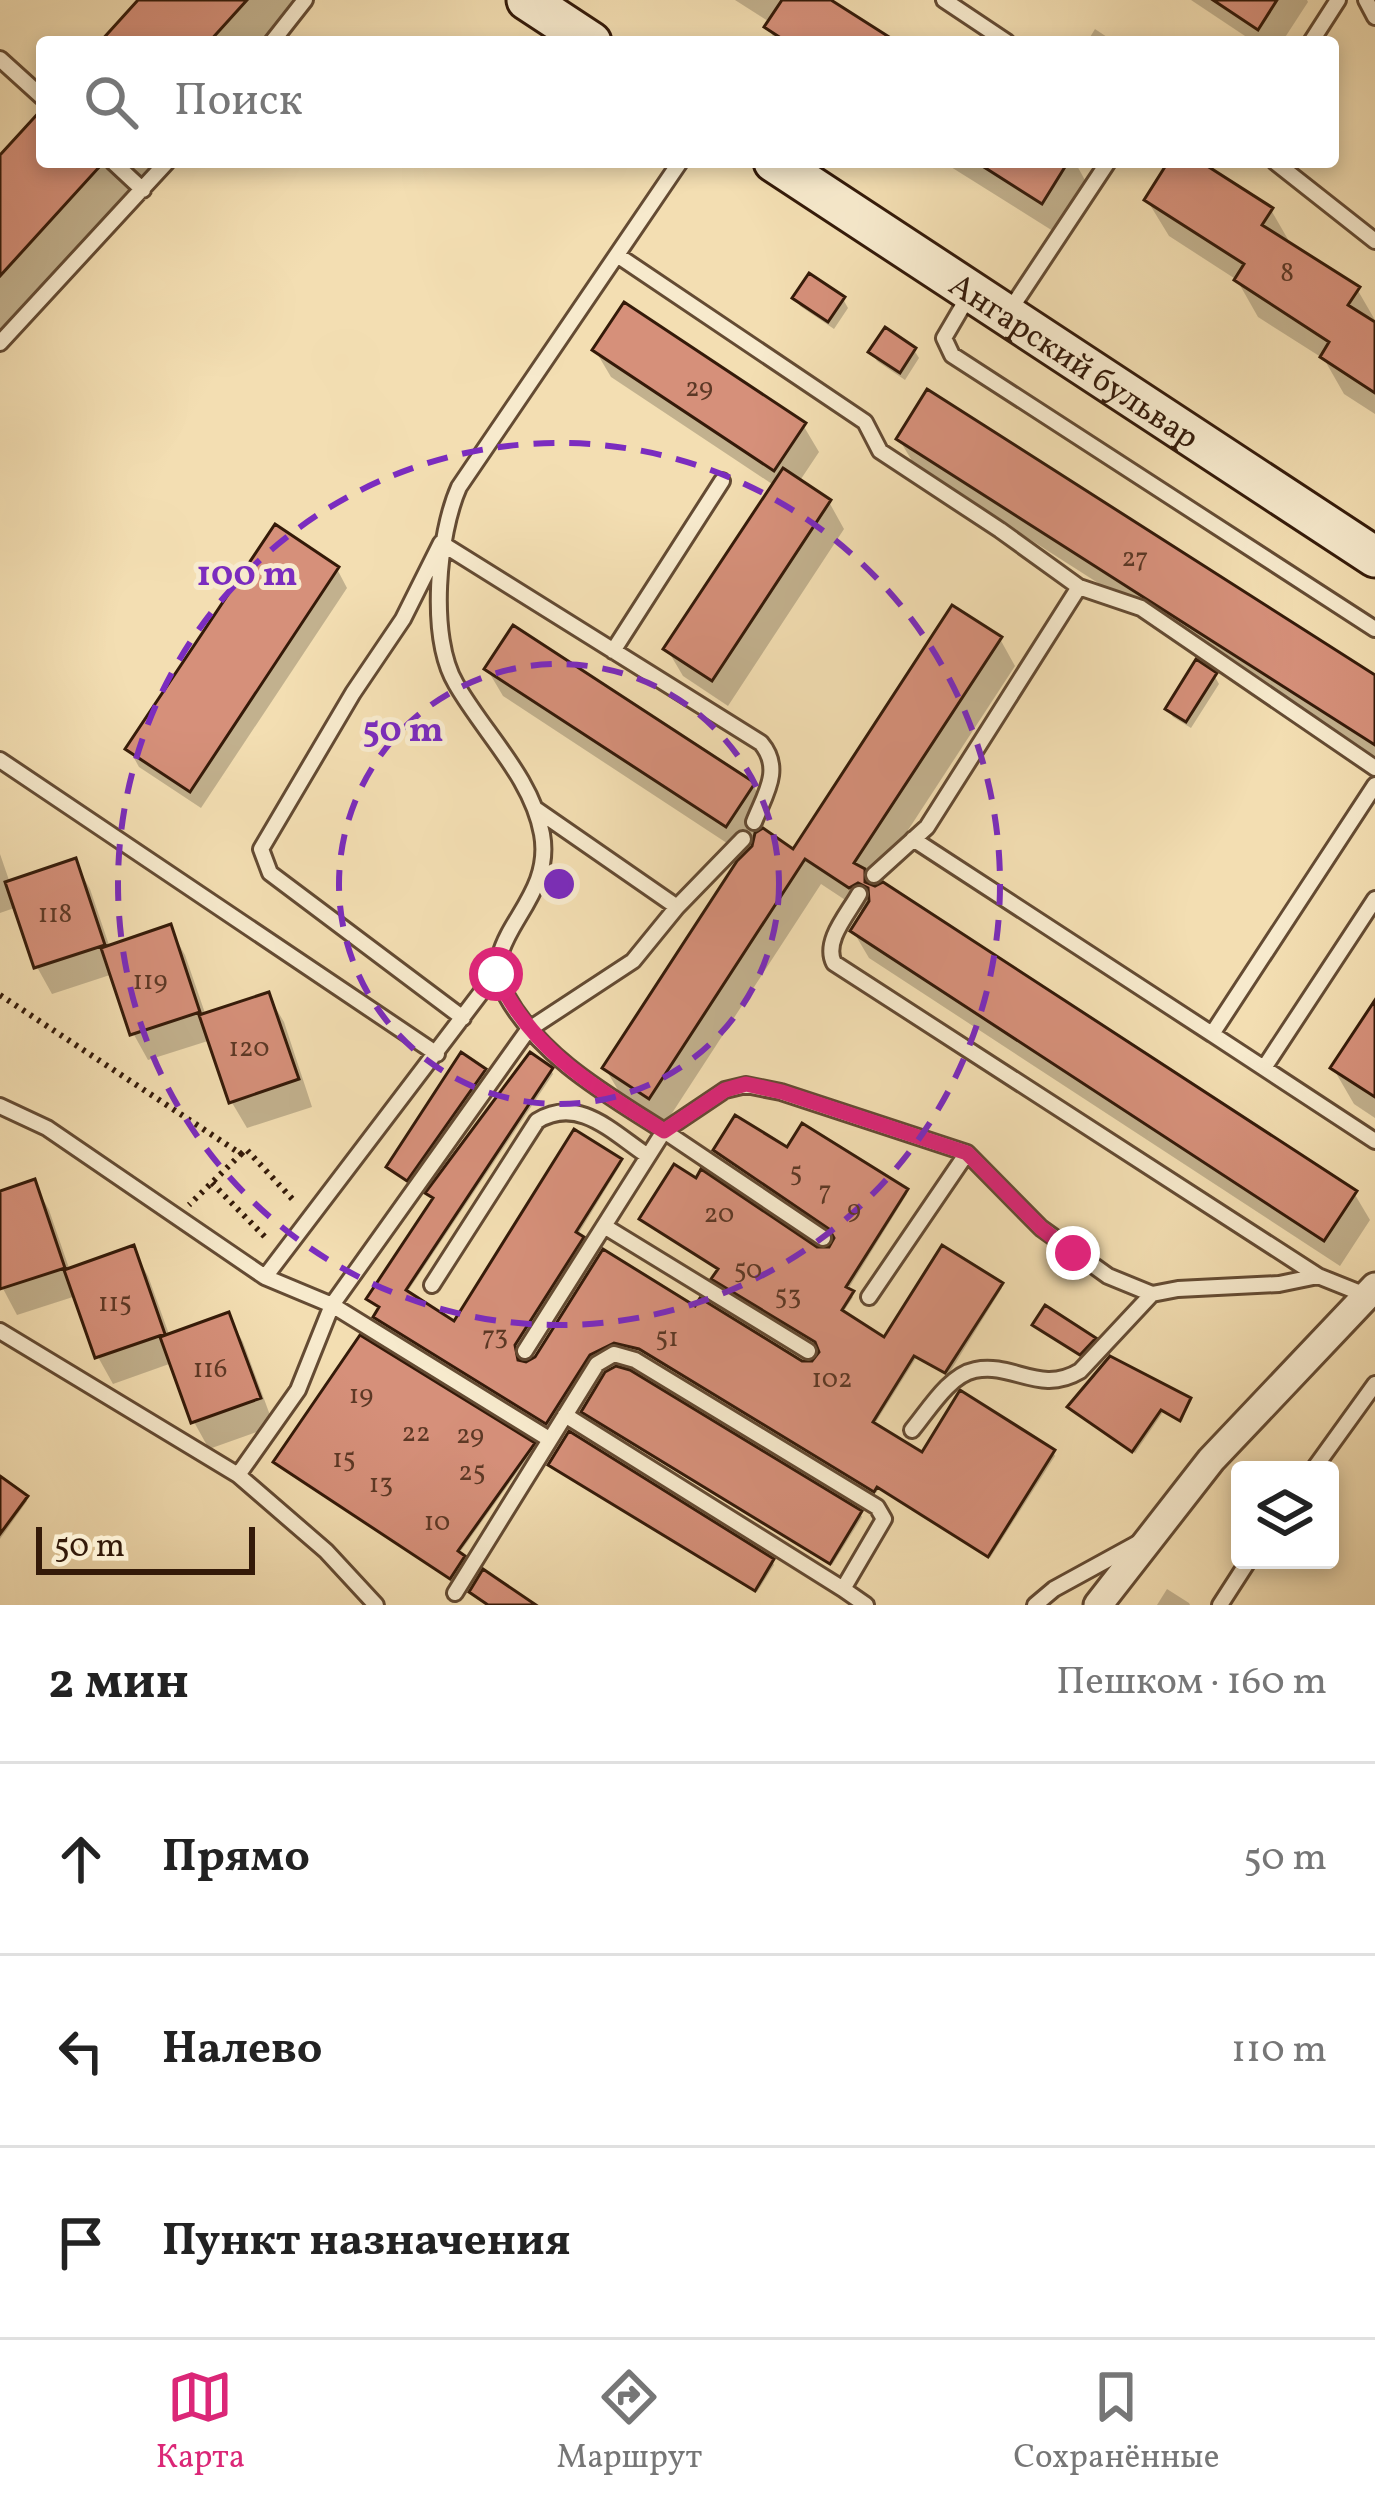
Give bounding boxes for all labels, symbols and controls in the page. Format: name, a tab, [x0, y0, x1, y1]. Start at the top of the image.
search box	[36, 36, 1339, 168]
icon: search	[78, 69, 144, 135]
text: Поиск	[174, 71, 303, 134]
house number: 8	[1280, 255, 1294, 293]
street label: Ангарский бульвар	[939, 264, 1207, 462]
house number: 29	[685, 370, 713, 408]
house number: 27	[1122, 540, 1148, 578]
text: 100 m	[196, 551, 298, 601]
text: 50 m	[362, 707, 444, 757]
centre of rings	[538, 863, 580, 905]
house number: 118	[38, 896, 72, 934]
route start	[469, 947, 523, 1001]
house number: 119	[133, 963, 167, 1001]
house number: 120	[229, 1030, 269, 1068]
house number: 5	[790, 1155, 803, 1193]
house number: 7	[818, 1173, 832, 1211]
house number: 9	[847, 1192, 861, 1230]
house number: 20	[704, 1196, 734, 1234]
route end	[1046, 1226, 1100, 1280]
house number: 50	[734, 1252, 762, 1290]
house number: 53	[775, 1278, 801, 1316]
house number: 115	[98, 1285, 132, 1323]
house number: 73	[482, 1318, 508, 1356]
house number: 51	[655, 1320, 679, 1358]
house number: 116	[193, 1351, 227, 1389]
house number: 102	[811, 1361, 853, 1399]
house number: 19	[349, 1377, 373, 1415]
house number: 22	[402, 1415, 431, 1453]
house number: 29	[456, 1417, 484, 1455]
house number: 15	[332, 1441, 356, 1479]
house number: 25	[458, 1454, 486, 1492]
map controls	[1231, 1461, 1339, 1569]
button: layers	[1231, 1461, 1339, 1569]
house number: 13	[369, 1466, 393, 1504]
house number: 10	[424, 1504, 450, 1542]
scale bar	[36, 1521, 255, 1574]
text: 50 m	[54, 1525, 125, 1571]
text: 2 мин	[48, 1648, 189, 1719]
text: Пешком · 160 m	[1056, 1656, 1327, 1710]
icon: ahead	[48, 1826, 114, 1892]
text: Прямо	[162, 1827, 310, 1890]
text: 50 m	[1243, 1832, 1327, 1886]
icon: left	[48, 2018, 114, 2084]
text: Налево	[162, 2019, 323, 2082]
text: 110 m	[1231, 2024, 1327, 2078]
icon: arrive	[48, 2210, 114, 2276]
text: Пункт назначения	[162, 2211, 571, 2274]
tab: Карта	[156, 2364, 245, 2482]
tab: Маршрут	[557, 2364, 702, 2482]
tab: Сохранённые	[1013, 2364, 1219, 2482]

